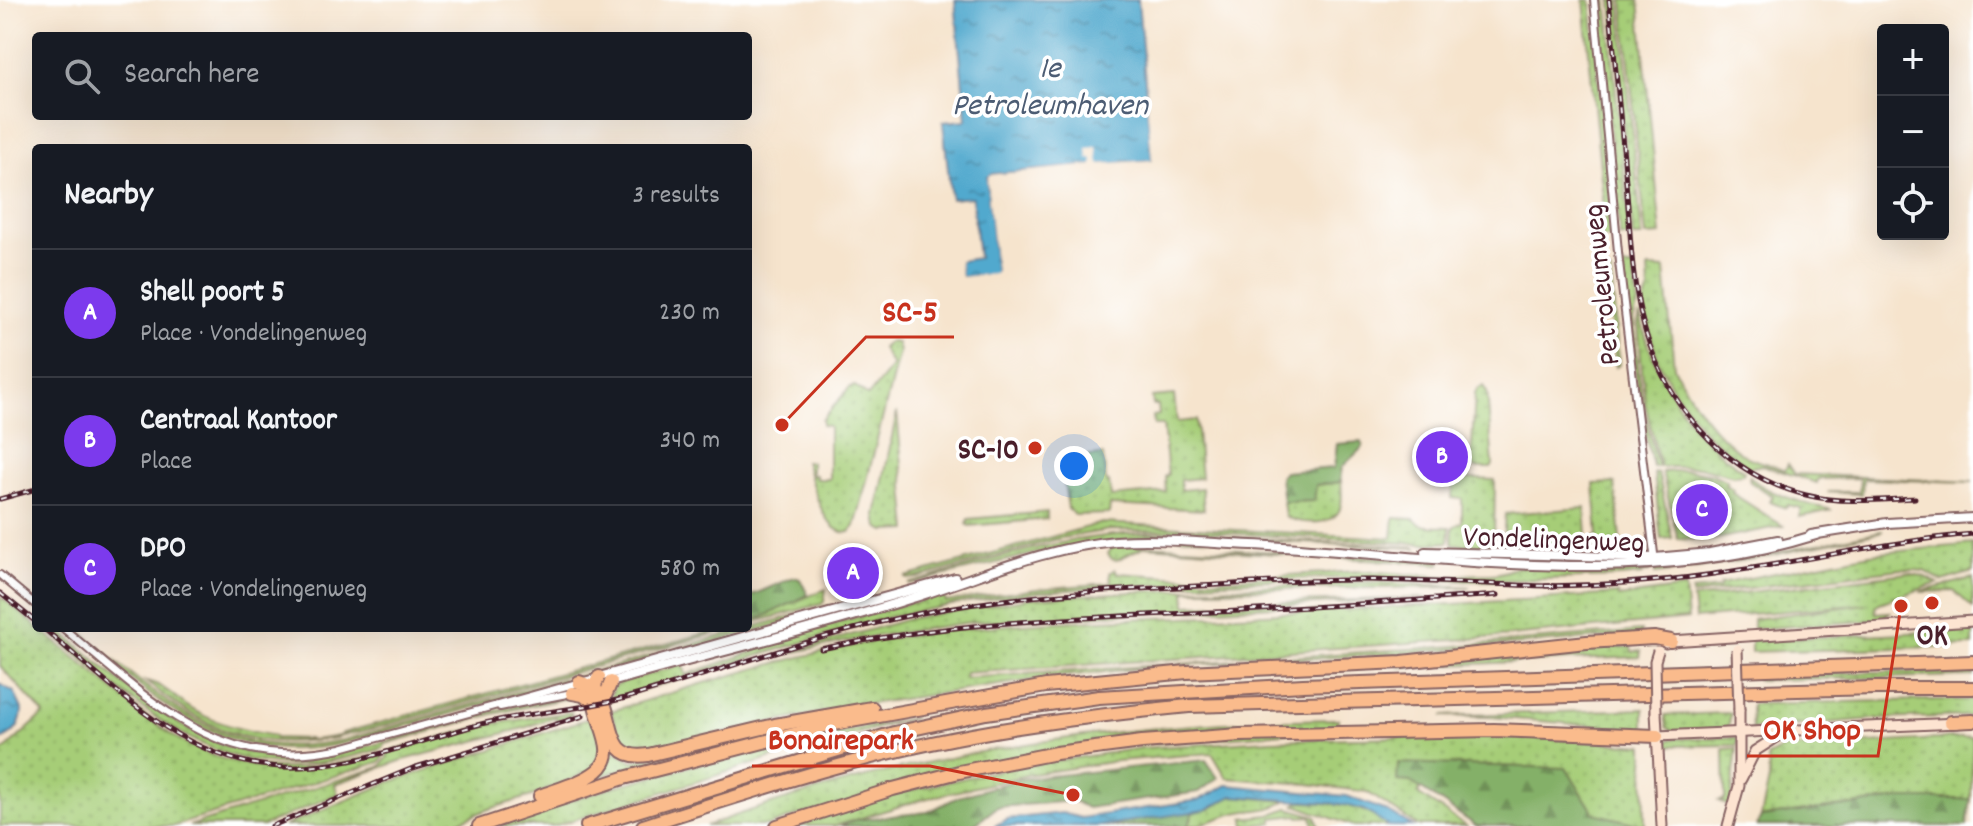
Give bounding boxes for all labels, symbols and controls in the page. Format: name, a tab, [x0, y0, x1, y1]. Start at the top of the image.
map controls	[1877, 24, 1949, 240]
button: +	[1877, 24, 1949, 96]
search box	[32, 32, 752, 120]
water label: 1e Petroleumhaven	[952, 48, 1149, 131]
icon: search	[60, 54, 104, 98]
text: Search here	[124, 55, 260, 98]
button: −	[1877, 96, 1949, 168]
button: locate	[1877, 168, 1949, 240]
text: Nearby	[64, 172, 153, 221]
text: 3 results	[633, 178, 720, 215]
street label: Petroleumweg	[1575, 202, 1634, 367]
text: Shell poort 5	[140, 273, 285, 316]
callout: SC-5	[866, 281, 954, 337]
text: SC-5	[882, 292, 938, 338]
text: A	[83, 295, 97, 332]
text: 230 m	[659, 295, 720, 332]
text: Place · Vondelingenweg	[140, 316, 367, 353]
text: Centraal Kantoor	[140, 401, 337, 444]
text: B	[84, 423, 96, 460]
text: 340 m	[660, 423, 720, 460]
pin: B	[1416, 427, 1468, 487]
place label: SC-10	[958, 431, 1019, 474]
marker: SC-10	[1026, 439, 1044, 457]
text: Place	[140, 444, 192, 481]
your location	[1054, 446, 1094, 486]
pin: C	[1676, 480, 1728, 540]
street label: Vondelingenweg	[1463, 518, 1645, 567]
text: DPO	[140, 529, 186, 572]
pin: A	[827, 543, 879, 603]
text: C	[84, 551, 96, 588]
text: 580 m	[660, 551, 720, 588]
text: Place · Vondelingenweg	[140, 572, 367, 609]
marker: OK	[1923, 594, 1941, 612]
place label: OK	[1916, 617, 1948, 660]
callout: OK Shop	[1747, 700, 1878, 756]
callout: Bonairepark	[752, 710, 930, 766]
text: OK Shop	[1763, 710, 1861, 756]
text: Bonairepark	[768, 720, 914, 766]

